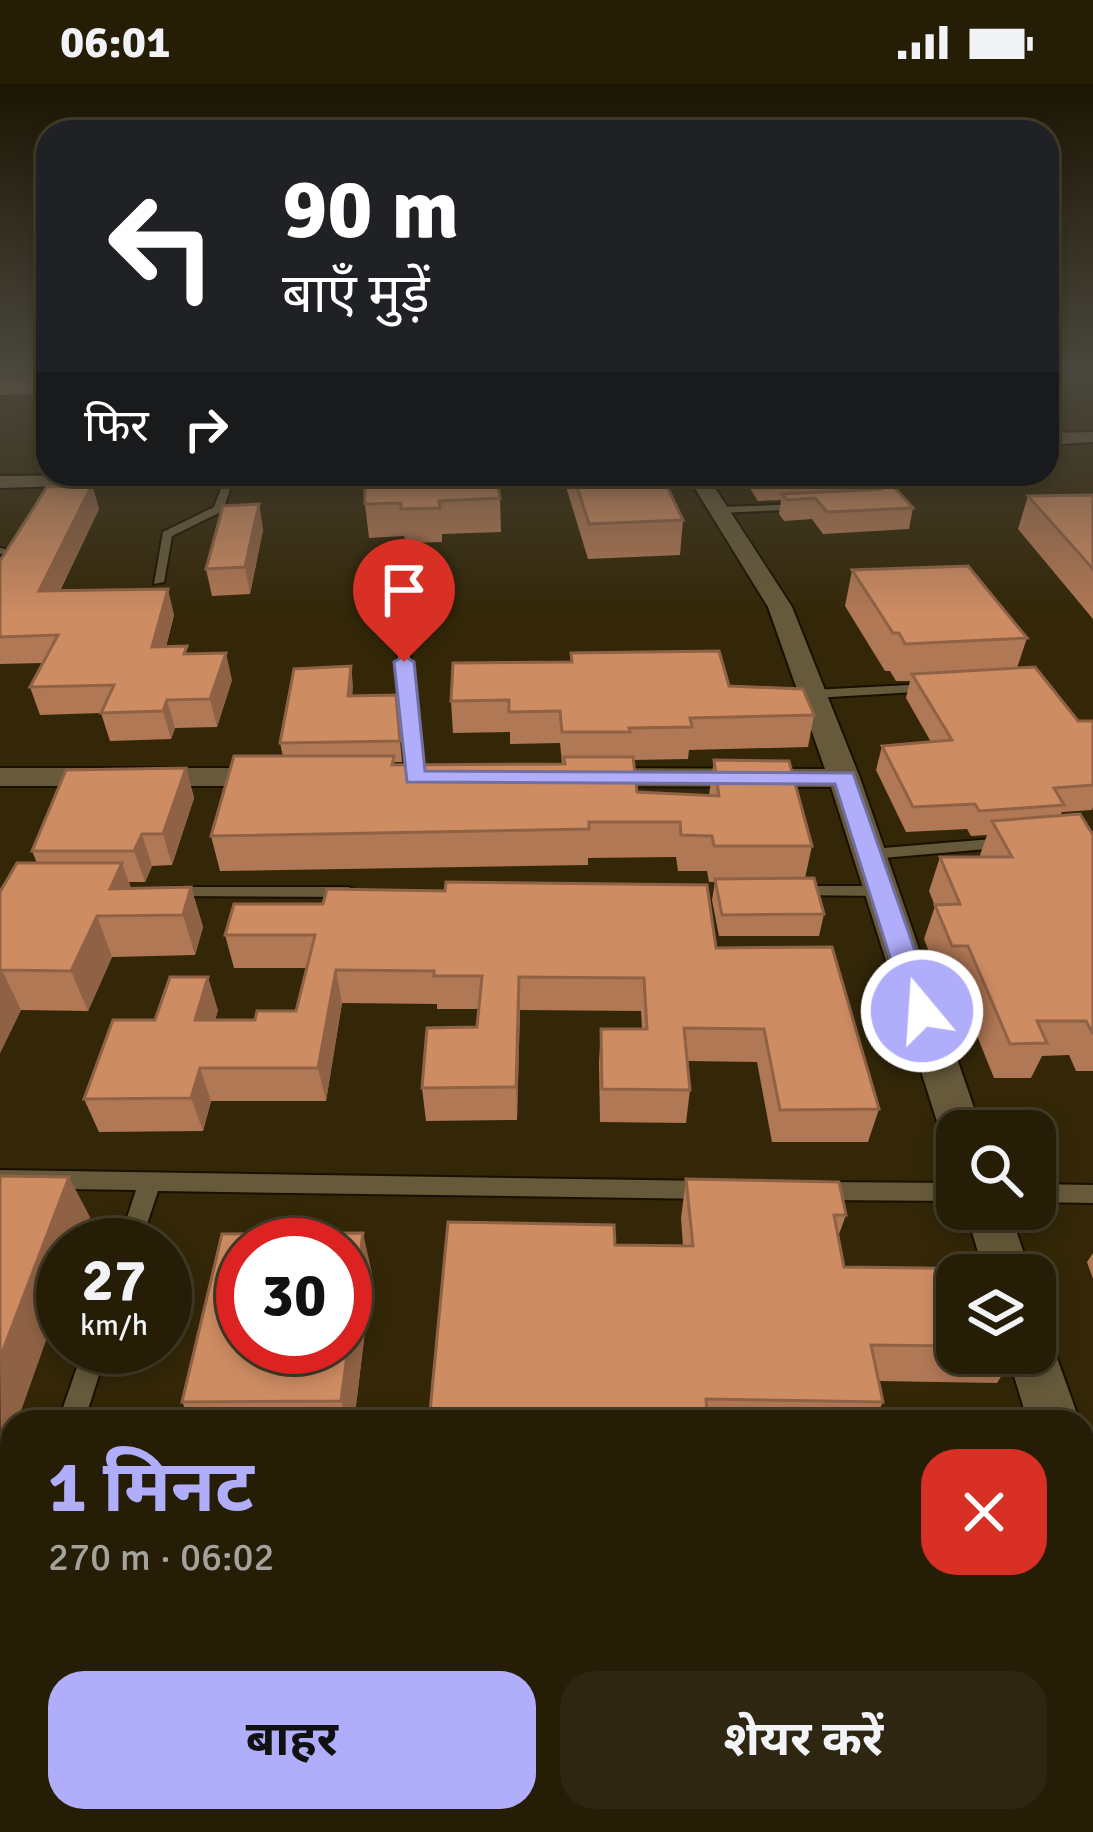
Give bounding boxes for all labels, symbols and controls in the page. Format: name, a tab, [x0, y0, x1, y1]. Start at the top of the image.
text: 06:01	[60, 15, 170, 70]
text: 90 m	[282, 158, 459, 262]
icon: left	[84, 168, 240, 324]
text: बाएँ मुड़ें	[282, 261, 430, 328]
icon: right	[173, 396, 239, 462]
text: फिर	[84, 399, 149, 454]
pin	[353, 539, 455, 662]
icon: arrive	[371, 557, 437, 623]
position arrow	[859, 948, 985, 1074]
map controls	[936, 1110, 1056, 1374]
button: search	[936, 1110, 1056, 1230]
speed limit sign: 30	[216, 1218, 372, 1374]
text: 27	[82, 1244, 146, 1318]
button: layers	[936, 1254, 1056, 1374]
text: km/h	[80, 1307, 148, 1344]
text: 1 मिनट	[48, 1443, 254, 1532]
button: close	[921, 1449, 1047, 1575]
text: 270 m · 06:02	[48, 1533, 275, 1581]
button: बाहर	[48, 1671, 536, 1809]
button: शेयर करें	[560, 1671, 1047, 1809]

